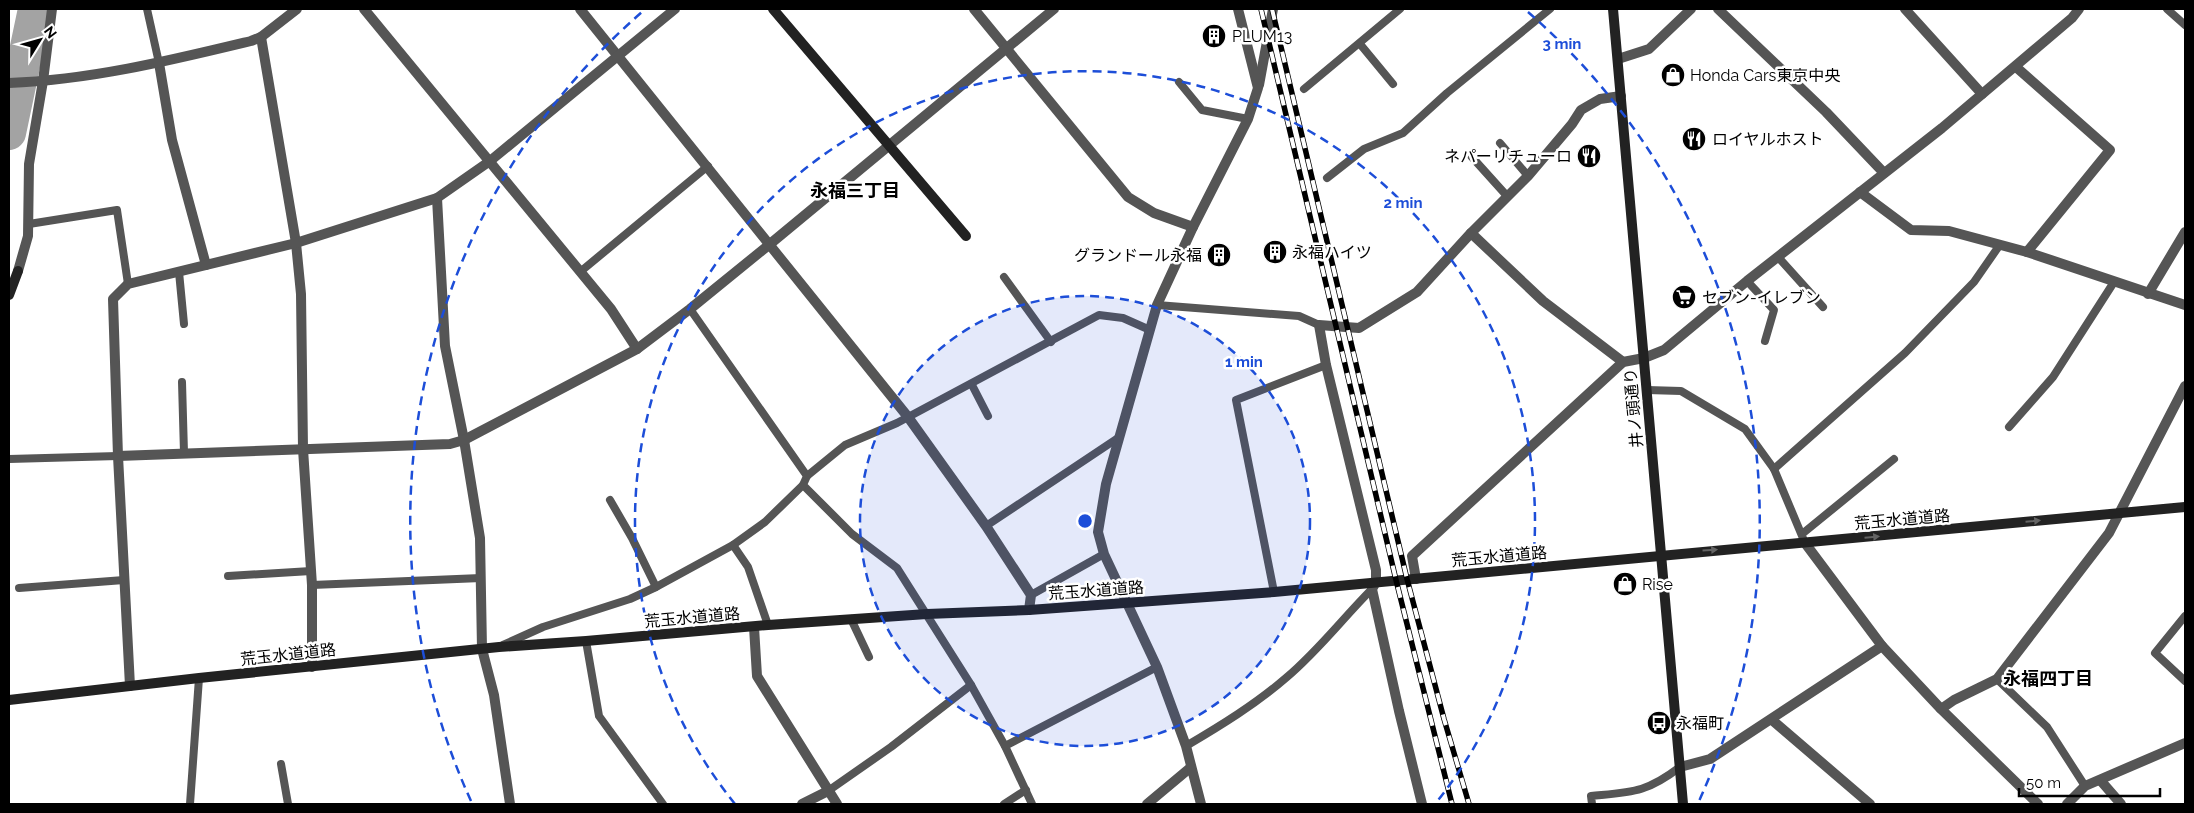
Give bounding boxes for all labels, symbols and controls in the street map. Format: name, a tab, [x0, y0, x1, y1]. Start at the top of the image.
north arrow	[15, 15, 65, 65]
text: N	[41, 23, 60, 41]
building icon: PLUM13	[1201, 23, 1227, 49]
place label: PLUM13	[1232, 27, 1292, 46]
text: 3 min	[1543, 35, 1581, 53]
shop icon: Honda Cars東京中央	[1660, 62, 1686, 88]
place label: Honda Cars東京中央	[1690, 66, 1840, 85]
restaurant icon: ロイヤルホスト	[1681, 126, 1707, 152]
place label: ロイヤルホスト	[1712, 130, 1824, 149]
restaurant icon: ネパーリチューロ	[1576, 143, 1602, 169]
place label: ネパーリチューロ	[1444, 147, 1572, 166]
district label: 永福三丁目	[810, 180, 900, 201]
text: 2 min	[1384, 194, 1422, 212]
building icon: 永福ハイツ	[1262, 239, 1288, 265]
building icon: グランドール永福	[1206, 242, 1232, 268]
place label: 永福ハイツ	[1292, 243, 1372, 262]
place label: グランドール永福	[1074, 246, 1202, 265]
supermarket icon: セブン-イレブン	[1671, 284, 1697, 310]
place label: セブン-イレブン	[1702, 288, 1821, 307]
text: 1 min	[1225, 353, 1263, 371]
street label: 井ノ頭通り	[1621, 367, 1646, 449]
street label: 荒玉水道道路	[1853, 506, 1951, 533]
centre of rings	[1076, 512, 1094, 530]
one-way arrow	[2026, 517, 2042, 525]
one-way arrow	[1864, 533, 1880, 541]
street label: 荒玉水道道路	[1450, 543, 1548, 570]
one-way arrow	[1702, 546, 1718, 554]
shop icon: Rise	[1612, 571, 1638, 597]
place label: Rise	[1642, 575, 1673, 594]
street label: 荒玉水道道路	[1047, 578, 1145, 603]
street label: 荒玉水道道路	[643, 604, 741, 631]
street label: 荒玉水道道路	[239, 640, 337, 669]
district label: 永福四丁目	[2003, 668, 2093, 689]
bus stop icon: 永福町	[1646, 710, 1672, 736]
place label: 永福町	[1676, 714, 1724, 733]
scale bar	[2019, 766, 2160, 798]
text: 50 m	[2026, 774, 2061, 792]

